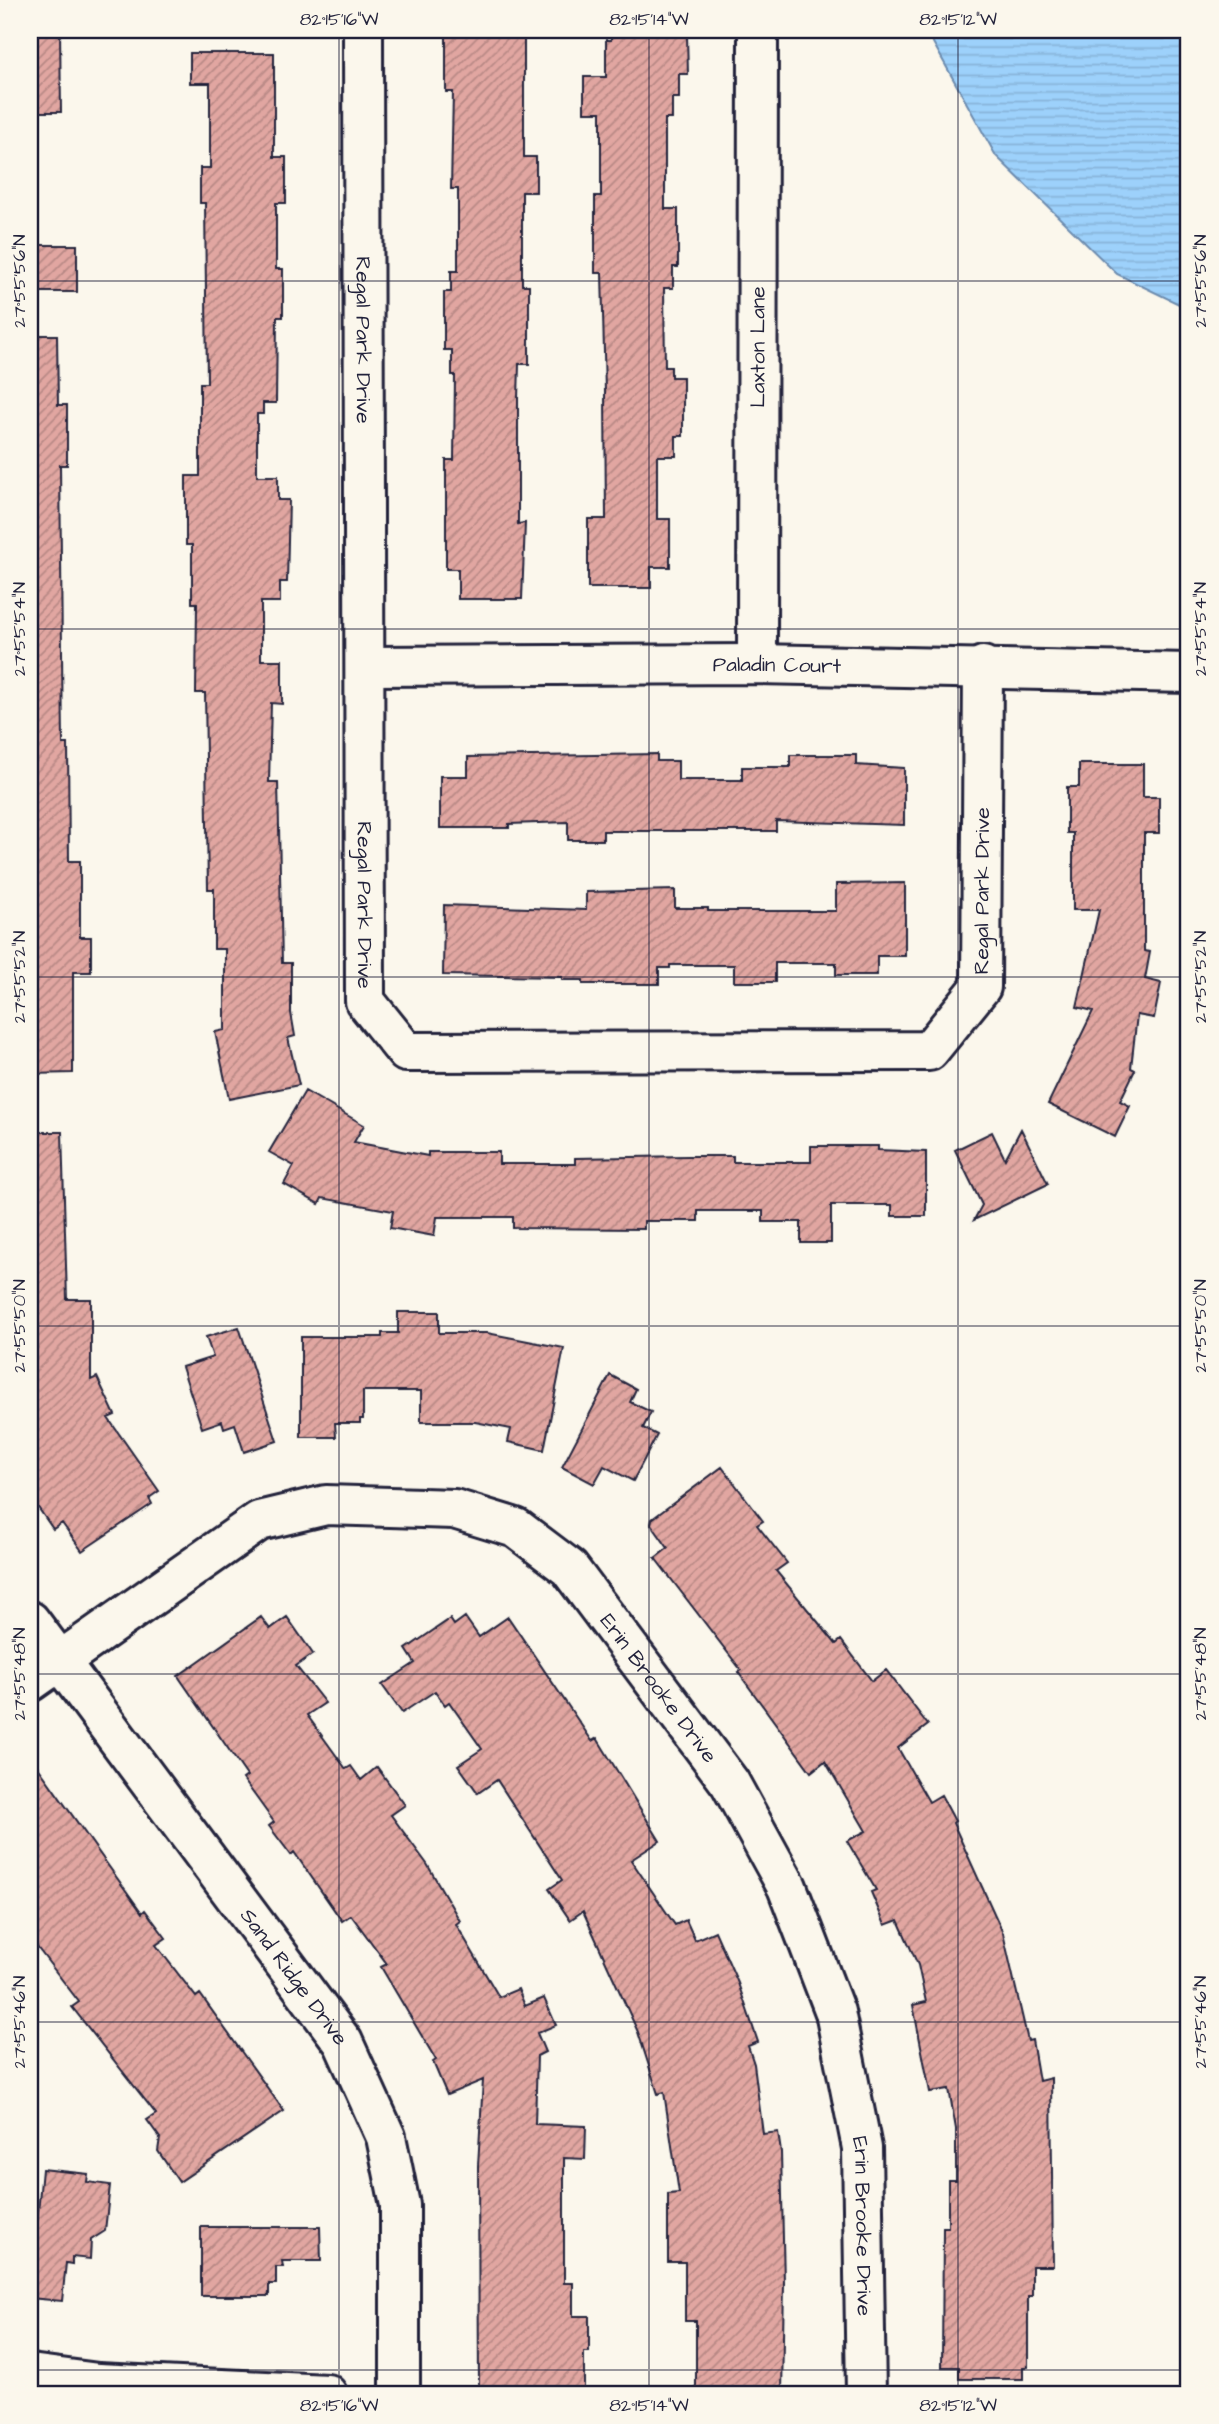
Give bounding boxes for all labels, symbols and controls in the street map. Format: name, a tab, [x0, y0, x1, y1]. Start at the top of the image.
text: 82°15'16"W	[300, 7, 378, 32]
text: 82°15'14"W	[609, 7, 689, 32]
text: 82°15'12"W	[919, 7, 997, 32]
text: 27°55'56"N	[7, 234, 32, 328]
text: 27°55'56"N	[1188, 234, 1213, 328]
street label: Regal Park Drive	[347, 256, 378, 424]
street label: Laxton Lane	[743, 286, 773, 408]
text: 27°55'54"N	[7, 582, 32, 676]
text: 27°55'54"N	[1188, 582, 1213, 676]
street label: Paladin Court	[713, 650, 842, 681]
street label: Regal Park Drive	[967, 807, 998, 975]
street label: Regal Park Drive	[348, 821, 379, 989]
text: 27°55'52"N	[7, 931, 32, 1023]
text: 27°55'52"N	[1188, 931, 1213, 1023]
text: 27°55'50"N	[7, 1279, 32, 1373]
text: 27°55'50"N	[1188, 1279, 1213, 1373]
street label: Erin Brooke Drive	[593, 1608, 724, 1769]
text: 27°55'48"N	[7, 1627, 32, 1721]
text: 27°55'48"N	[1188, 1627, 1213, 1721]
street label: Sand Ridge Drive	[233, 1902, 355, 2051]
text: 27°55'46"N	[7, 1976, 32, 2068]
text: 27°55'46"N	[1188, 1976, 1213, 2068]
street label: Erin Brooke Drive	[845, 2134, 879, 2316]
text: 82°15'16"W	[300, 2393, 378, 2418]
text: 82°15'14"W	[609, 2393, 689, 2418]
text: 82°15'12"W	[919, 2393, 997, 2418]

